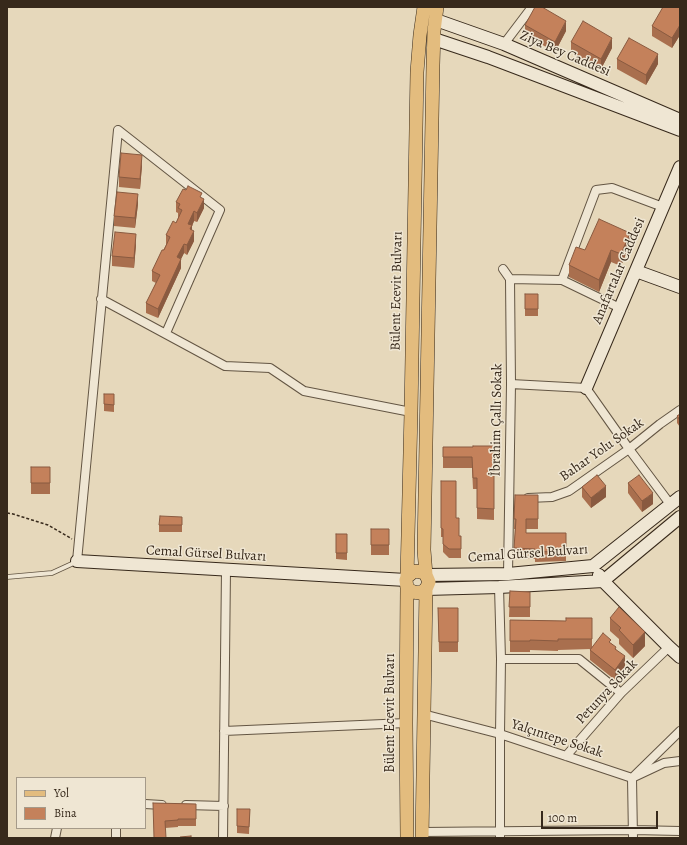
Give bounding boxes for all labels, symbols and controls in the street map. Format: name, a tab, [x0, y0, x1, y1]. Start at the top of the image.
street label: Ziya Bey Caddesi	[517, 27, 613, 81]
street label: Anafartalar Caddesi	[589, 215, 649, 327]
street label: Bülent Ecevit Bulvarı	[388, 231, 406, 351]
street label: İbrahim Çallı Sokak	[488, 363, 506, 477]
street label: Bahar Yolu Sokak	[557, 415, 647, 485]
street label: Cemal Gürsel Bulvarı	[467, 541, 589, 567]
street label: Cemal Gürsel Bulvarı	[145, 542, 267, 566]
street label: Bülent Ecevit Bulvarı	[383, 653, 399, 773]
street label: Petunya Sokak	[573, 656, 641, 728]
street label: Yalçıntepe Sokak	[509, 716, 605, 762]
legend	[16, 777, 146, 829]
text: Yol	[54, 785, 69, 801]
scale bar	[543, 803, 660, 829]
text: Bina	[54, 805, 77, 821]
text: 100 m	[548, 810, 577, 826]

